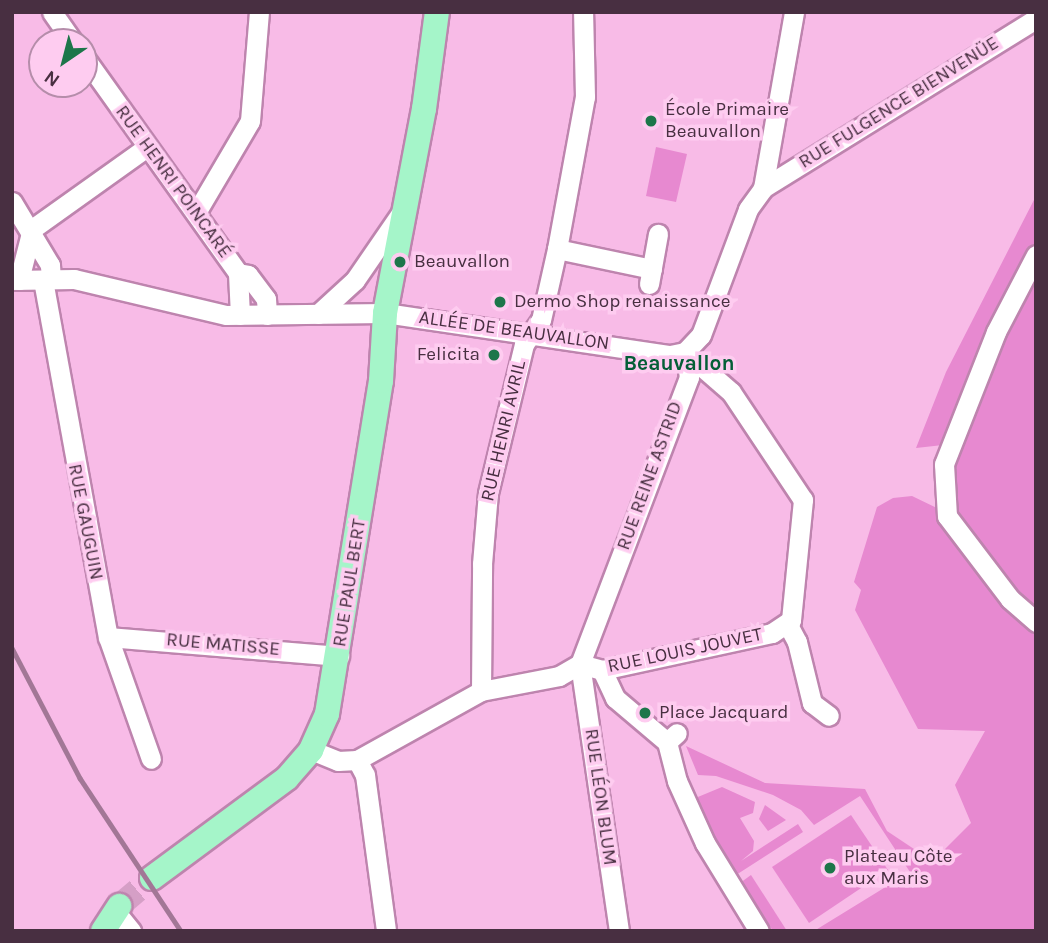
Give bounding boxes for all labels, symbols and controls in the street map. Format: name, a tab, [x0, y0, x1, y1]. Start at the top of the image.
north arrow	[28, 28, 98, 98]
street label: RUE FULGENCE BIENVENÜE	[795, 32, 1003, 174]
text: N	[40, 66, 64, 91]
place label: École Primaire Beauvallon	[665, 99, 789, 143]
street label: RUE HENRI POINCARÉ	[110, 101, 236, 263]
marker: École Primaire Beauvallon	[643, 113, 659, 129]
place label: Beauvallon	[414, 251, 510, 273]
marker: Beauvallon	[392, 254, 408, 270]
place label: Dermo Shop renaissance	[514, 291, 730, 313]
marker: Dermo Shop renaissance	[492, 294, 508, 310]
street label: ALLÉE DE BEAUVALLON	[417, 306, 611, 356]
place label: Felicita	[417, 344, 480, 366]
marker: Felicita	[486, 347, 502, 363]
district label: Beauvallon	[623, 350, 735, 376]
street label: RUE HENRI AVRIL	[477, 358, 531, 504]
street label: RUE REINE ASTRID	[613, 399, 687, 553]
street label: RUE GAUGUIN	[63, 462, 107, 582]
street label: RUE PAUL BERT	[329, 517, 371, 649]
street label: RUE LOUIS JOUVET	[606, 623, 764, 679]
street label: RUE MATISSE	[165, 629, 281, 661]
place label: Place Jacquard	[659, 702, 788, 724]
marker: Place Jacquard	[637, 705, 653, 721]
street label: RUE LÉON BLUM	[579, 727, 621, 867]
place label: Plateau Côte aux Maris	[844, 846, 953, 890]
marker: Plateau Côte aux Maris	[822, 860, 838, 876]

